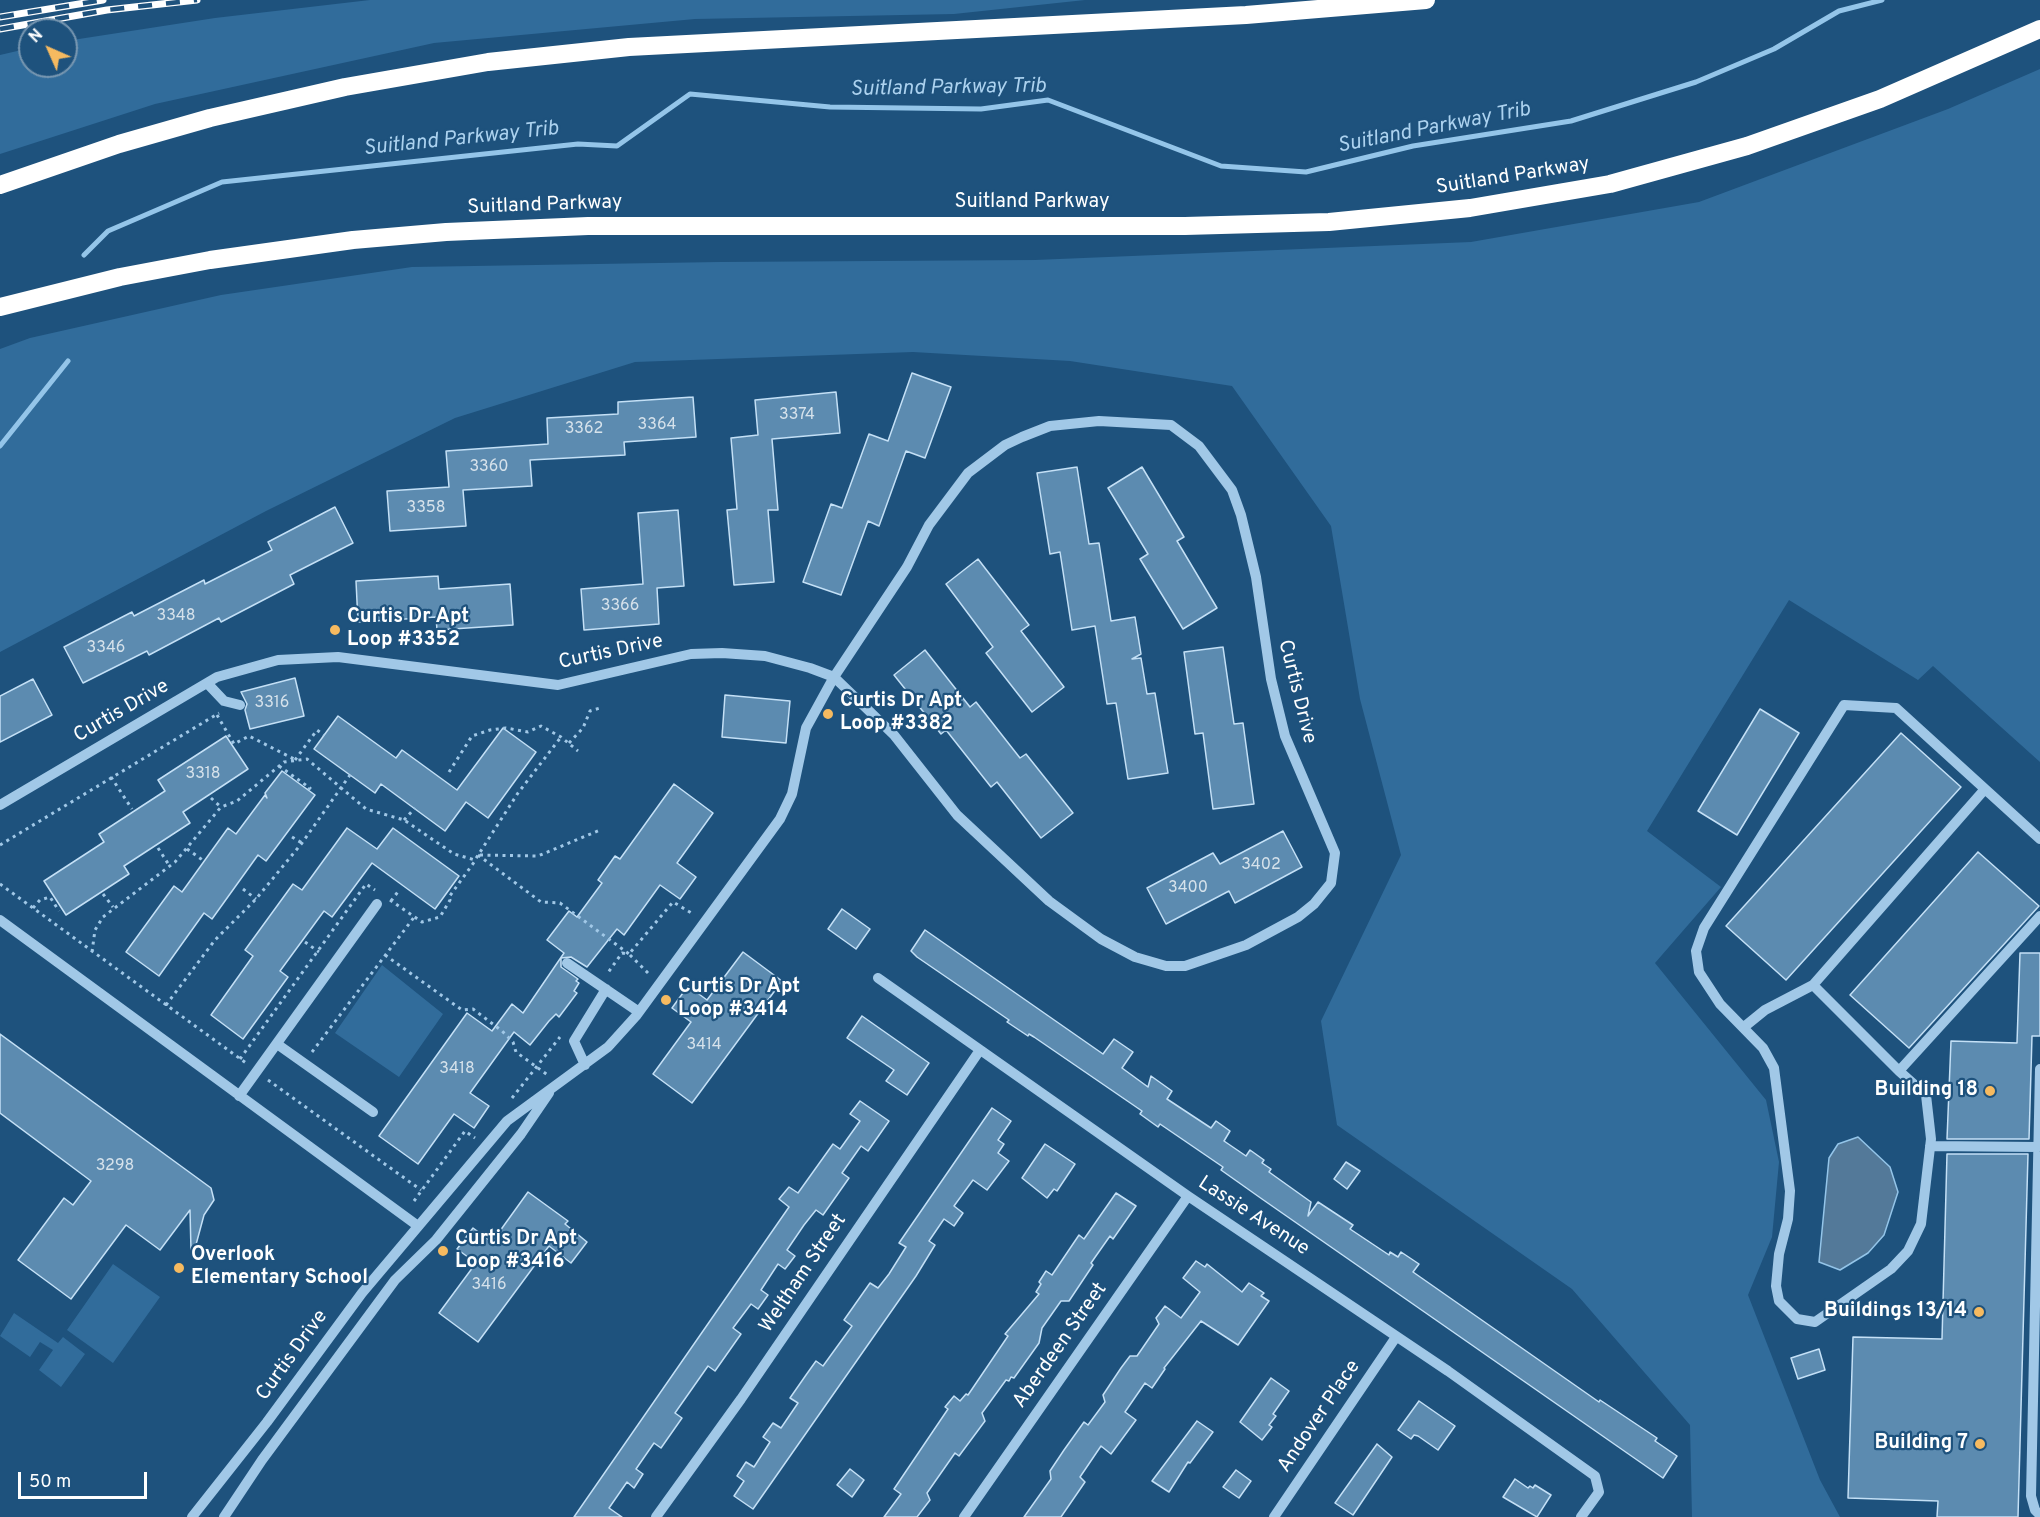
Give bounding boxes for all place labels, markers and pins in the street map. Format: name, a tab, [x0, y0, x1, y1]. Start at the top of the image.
place label: Curtis Dr Apt Loop #3352	[347, 606, 469, 653]
marker: Curtis Dr Apt Loop #3352	[328, 623, 342, 637]
place label: Curtis Dr Apt Loop #3382	[840, 690, 962, 737]
marker: Curtis Dr Apt Loop #3382	[821, 707, 835, 721]
place label: Curtis Dr Apt Loop #3414	[678, 976, 800, 1023]
marker: Curtis Dr Apt Loop #3414	[659, 993, 673, 1007]
place label: Building 18	[1875, 1079, 1978, 1103]
marker: Building 18	[1983, 1084, 1997, 1098]
place label: Curtis Dr Apt Loop #3416	[455, 1228, 577, 1275]
place label: Overlook Elementary School	[191, 1244, 368, 1291]
marker: Curtis Dr Apt Loop #3416	[436, 1244, 450, 1258]
marker: Overlook Elementary School	[172, 1261, 186, 1275]
place label: Buildings 13/14	[1824, 1300, 1967, 1324]
marker: Buildings 13/14	[1972, 1305, 1986, 1319]
place label: Building 7	[1874, 1432, 1968, 1456]
marker: Building 7	[1973, 1437, 1987, 1451]

